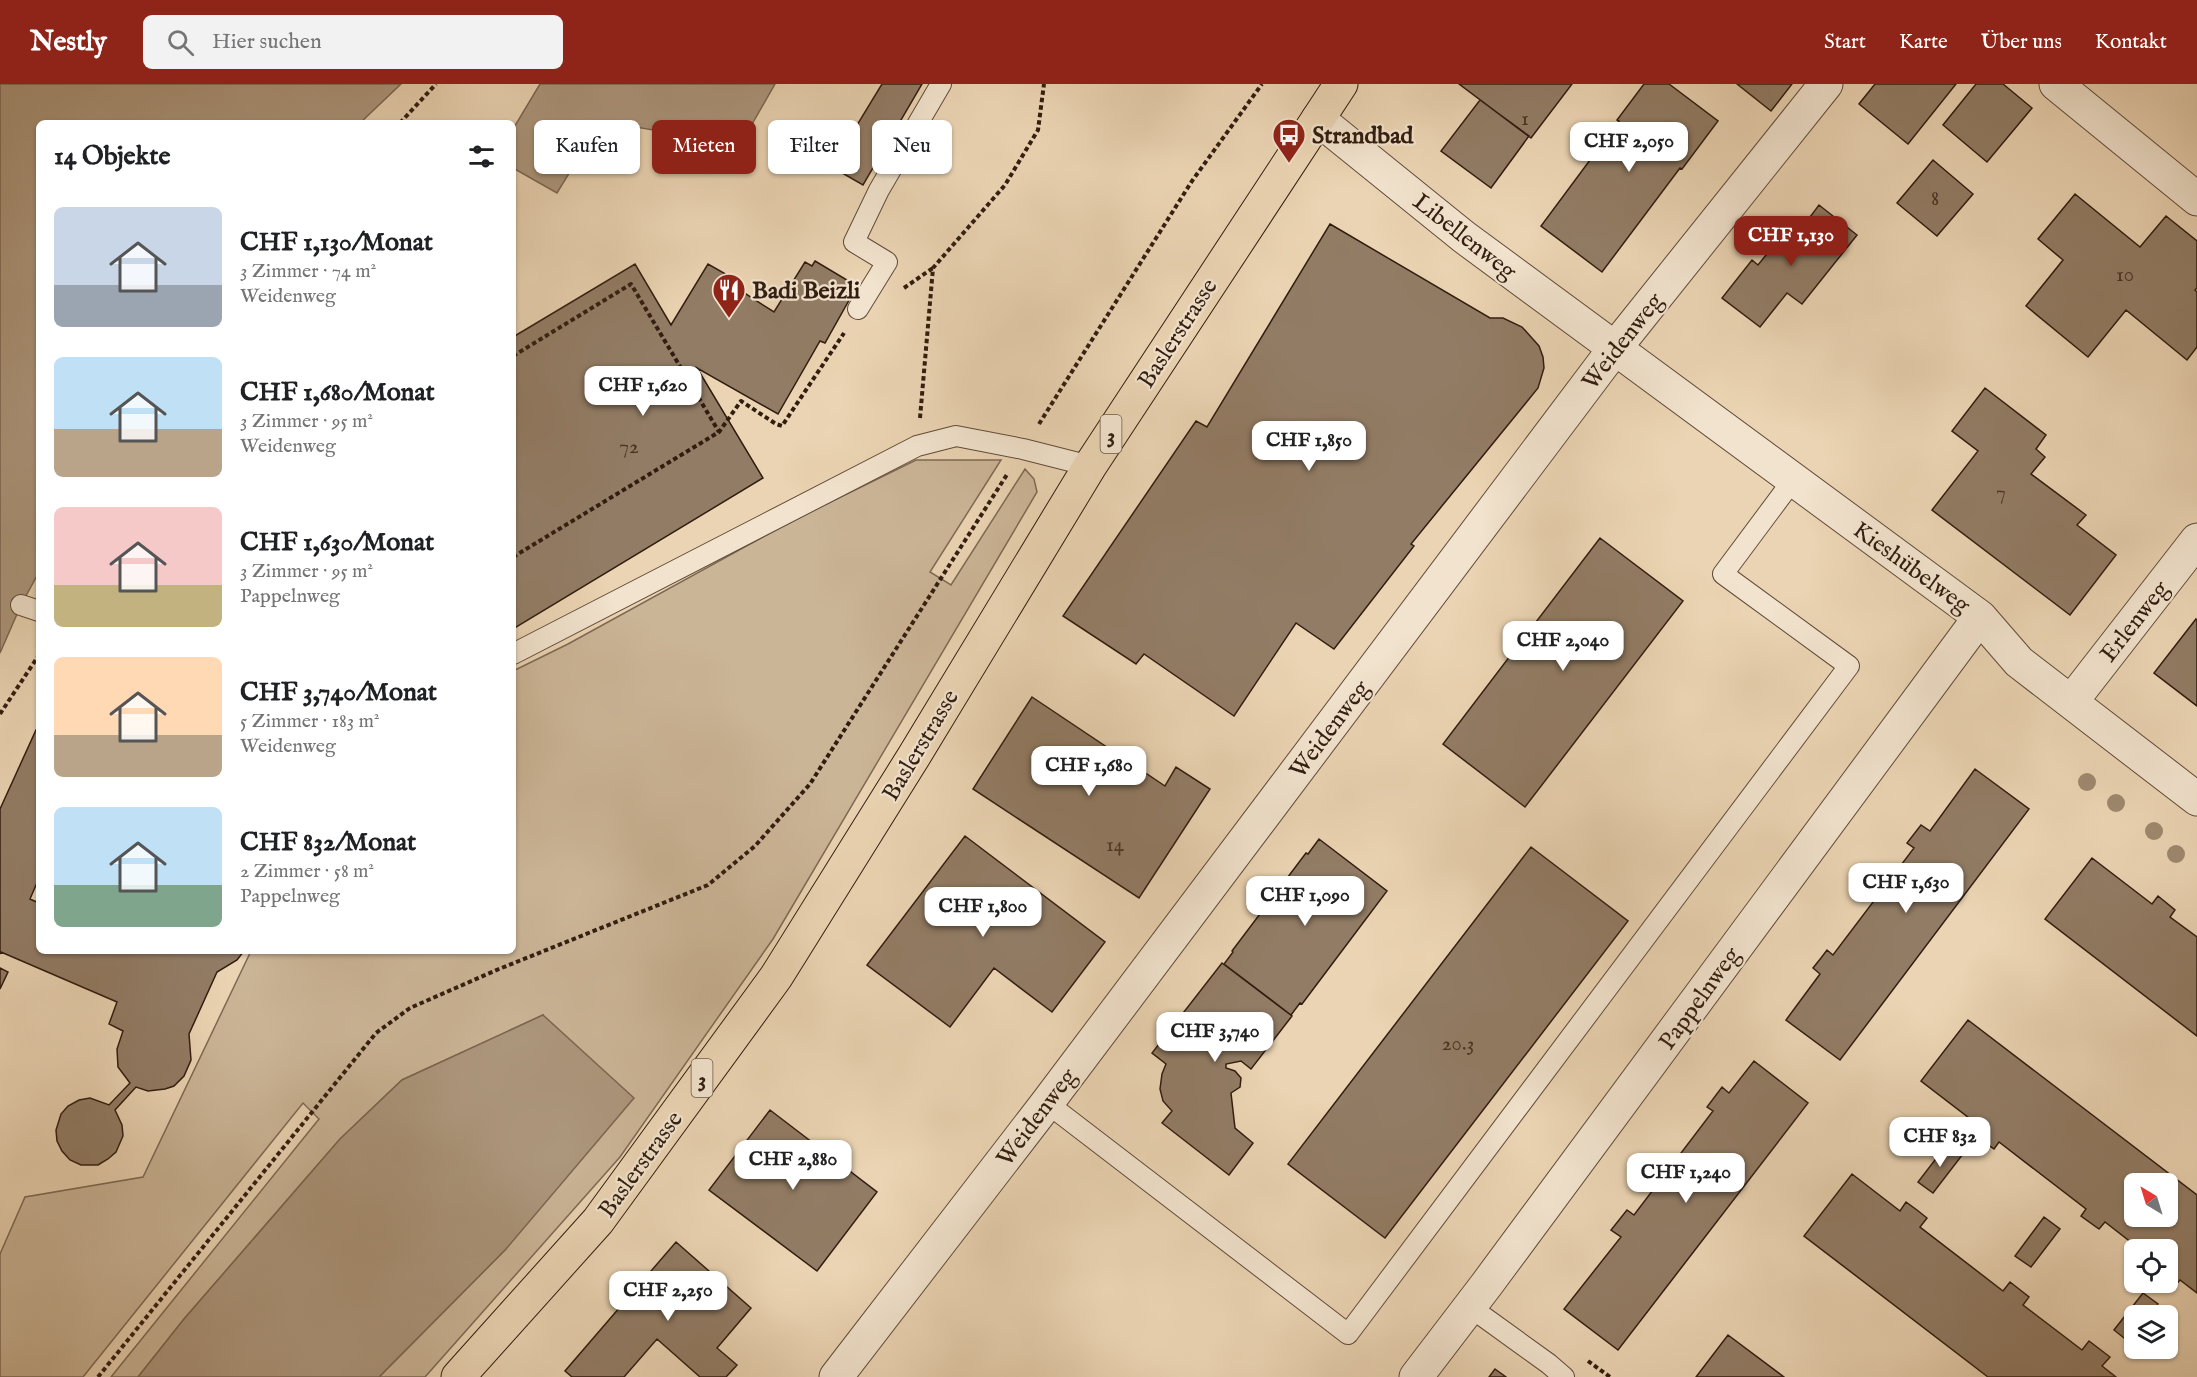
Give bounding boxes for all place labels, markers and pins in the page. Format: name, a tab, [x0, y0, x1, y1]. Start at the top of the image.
bus stop icon: Strandbad	[1271, 117, 1307, 164]
place label: Strandbad	[1312, 121, 1415, 152]
pin: CHF 2,050	[1560, 122, 1698, 173]
pin: CHF 1,130	[1722, 216, 1860, 267]
restaurant icon: Badi Beizli	[711, 272, 747, 319]
place label: Badi Beizli	[752, 276, 861, 307]
pin: CHF 1,620	[574, 366, 712, 417]
pin: CHF 1,850	[1240, 421, 1378, 472]
pin: CHF 2,040	[1494, 621, 1632, 672]
pin: CHF 1,680	[1020, 746, 1158, 797]
pin: CHF 1,630	[1837, 863, 1975, 914]
pin: CHF 1,090	[1236, 876, 1374, 927]
pin: CHF 1,800	[914, 887, 1052, 938]
pin: CHF 3,740	[1146, 1012, 1284, 1063]
pin: CHF 832	[1885, 1117, 1995, 1168]
pin: CHF 2,880	[724, 1140, 862, 1191]
pin: CHF 1,240	[1617, 1153, 1755, 1204]
pin: CHF 2,250	[599, 1271, 737, 1322]

